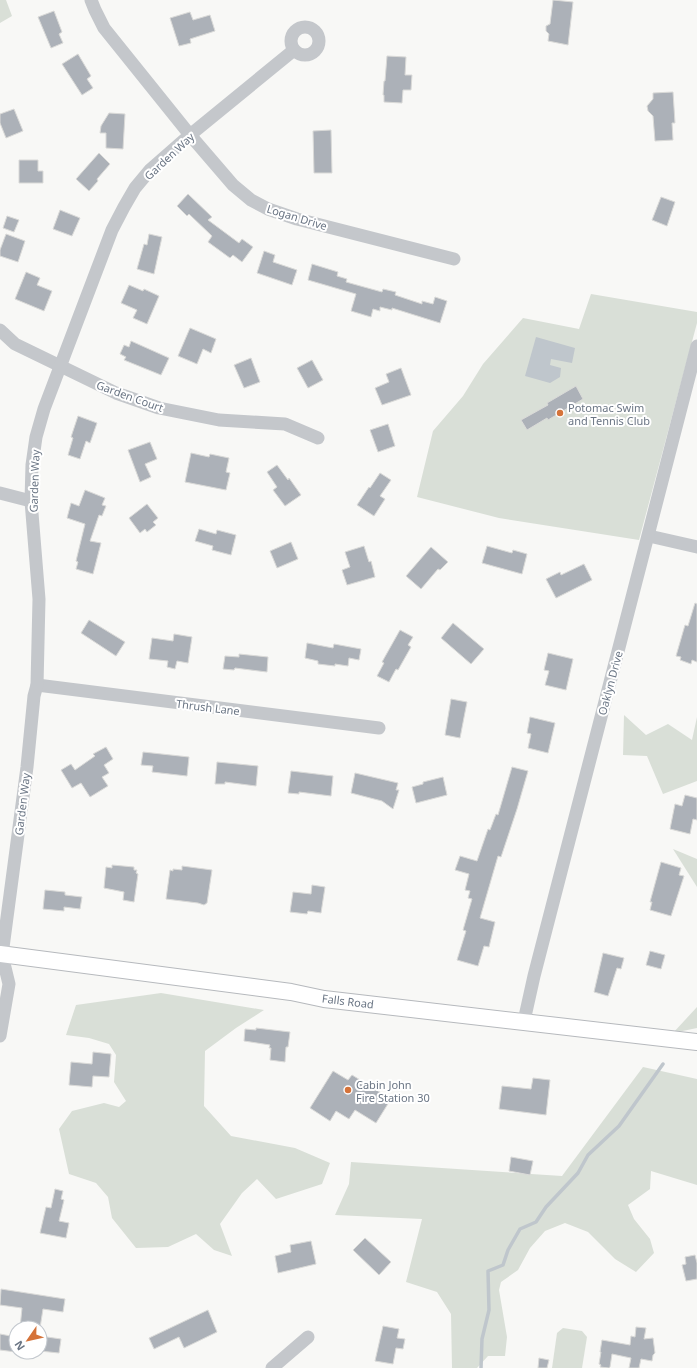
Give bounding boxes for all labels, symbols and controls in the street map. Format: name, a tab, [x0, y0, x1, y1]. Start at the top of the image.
street label: Garden Way	[141, 129, 197, 183]
street label: Logan Drive	[265, 201, 329, 233]
street label: Garden Court	[95, 377, 165, 415]
place label: Potomac Swim and Tennis Club	[568, 400, 650, 428]
marker: Potomac Swim and Tennis Club	[555, 408, 565, 418]
street label: Garden Way	[25, 449, 43, 513]
street label: Oaklyn Drive	[594, 649, 626, 717]
street label: Thrush Lane	[175, 696, 241, 718]
street label: Garden Way	[11, 771, 33, 836]
street label: Falls Road	[321, 990, 375, 1012]
place label: Cabin John Fire Station 30	[356, 1077, 430, 1105]
marker: Cabin John Fire Station 30	[343, 1085, 353, 1095]
north arrow	[8, 1320, 48, 1360]
text: N	[11, 1338, 28, 1354]

